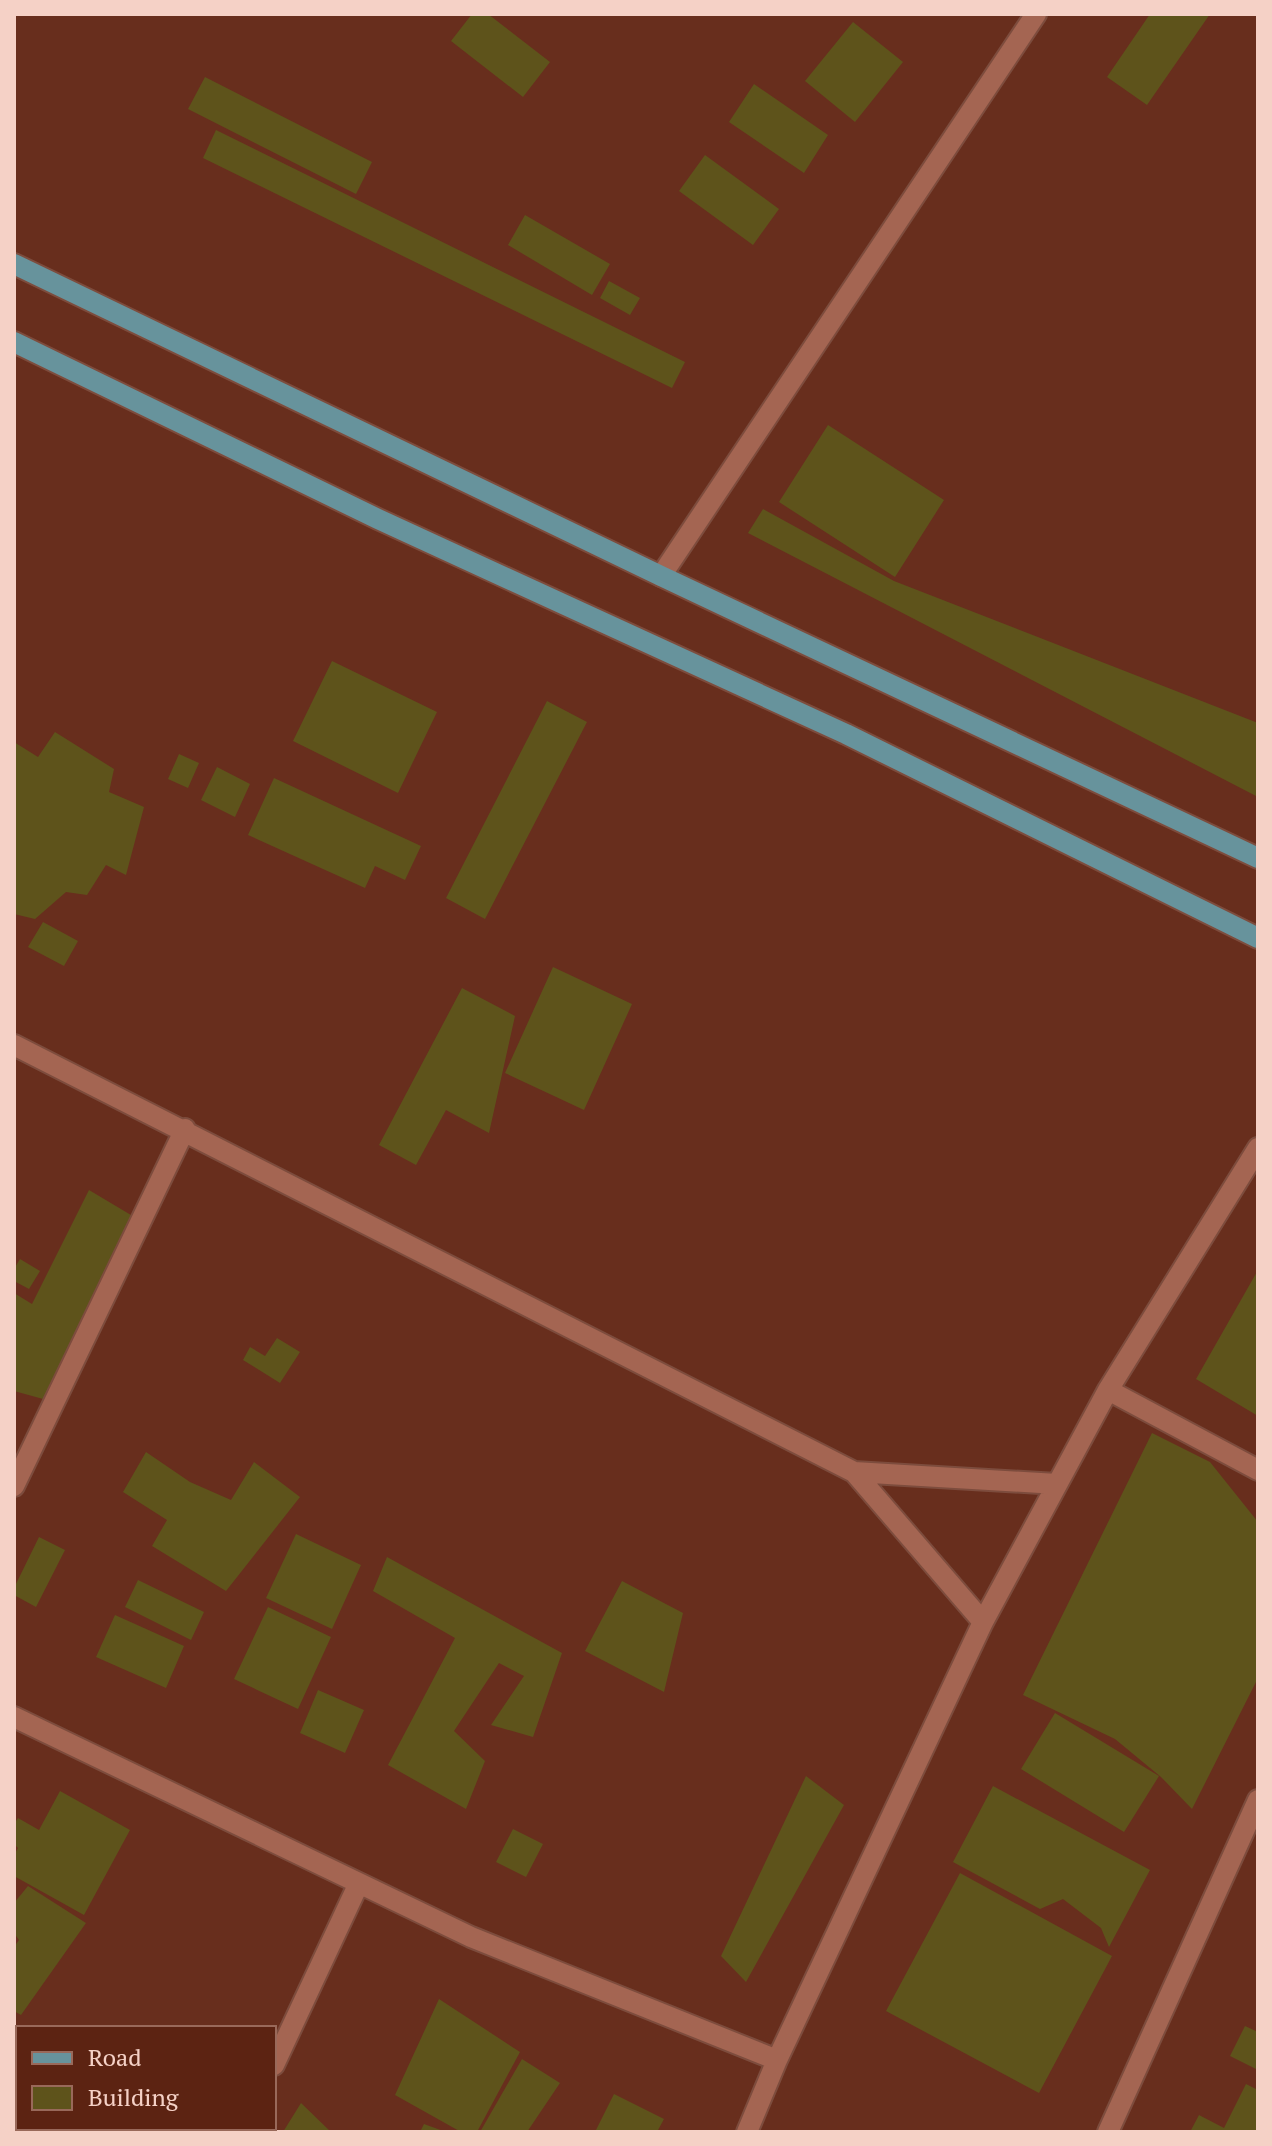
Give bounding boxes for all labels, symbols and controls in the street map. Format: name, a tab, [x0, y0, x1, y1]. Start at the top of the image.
legend	[16, 2026, 276, 2130]
text: Road	[88, 2041, 142, 2073]
text: Building	[88, 2081, 179, 2113]

